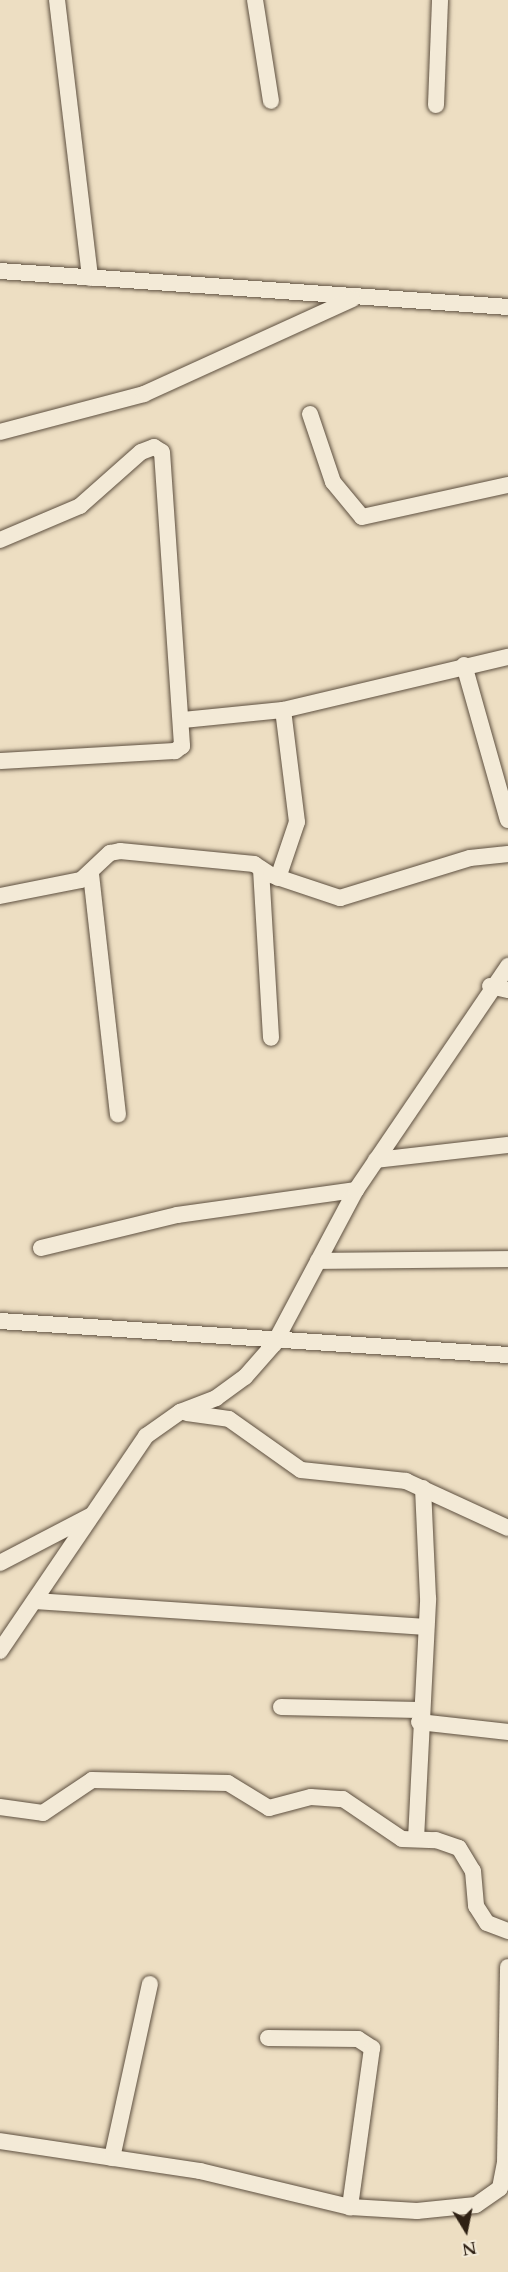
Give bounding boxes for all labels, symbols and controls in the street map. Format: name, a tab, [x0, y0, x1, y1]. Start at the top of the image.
north arrow	[436, 2200, 496, 2260]
text: N	[460, 2236, 478, 2260]

